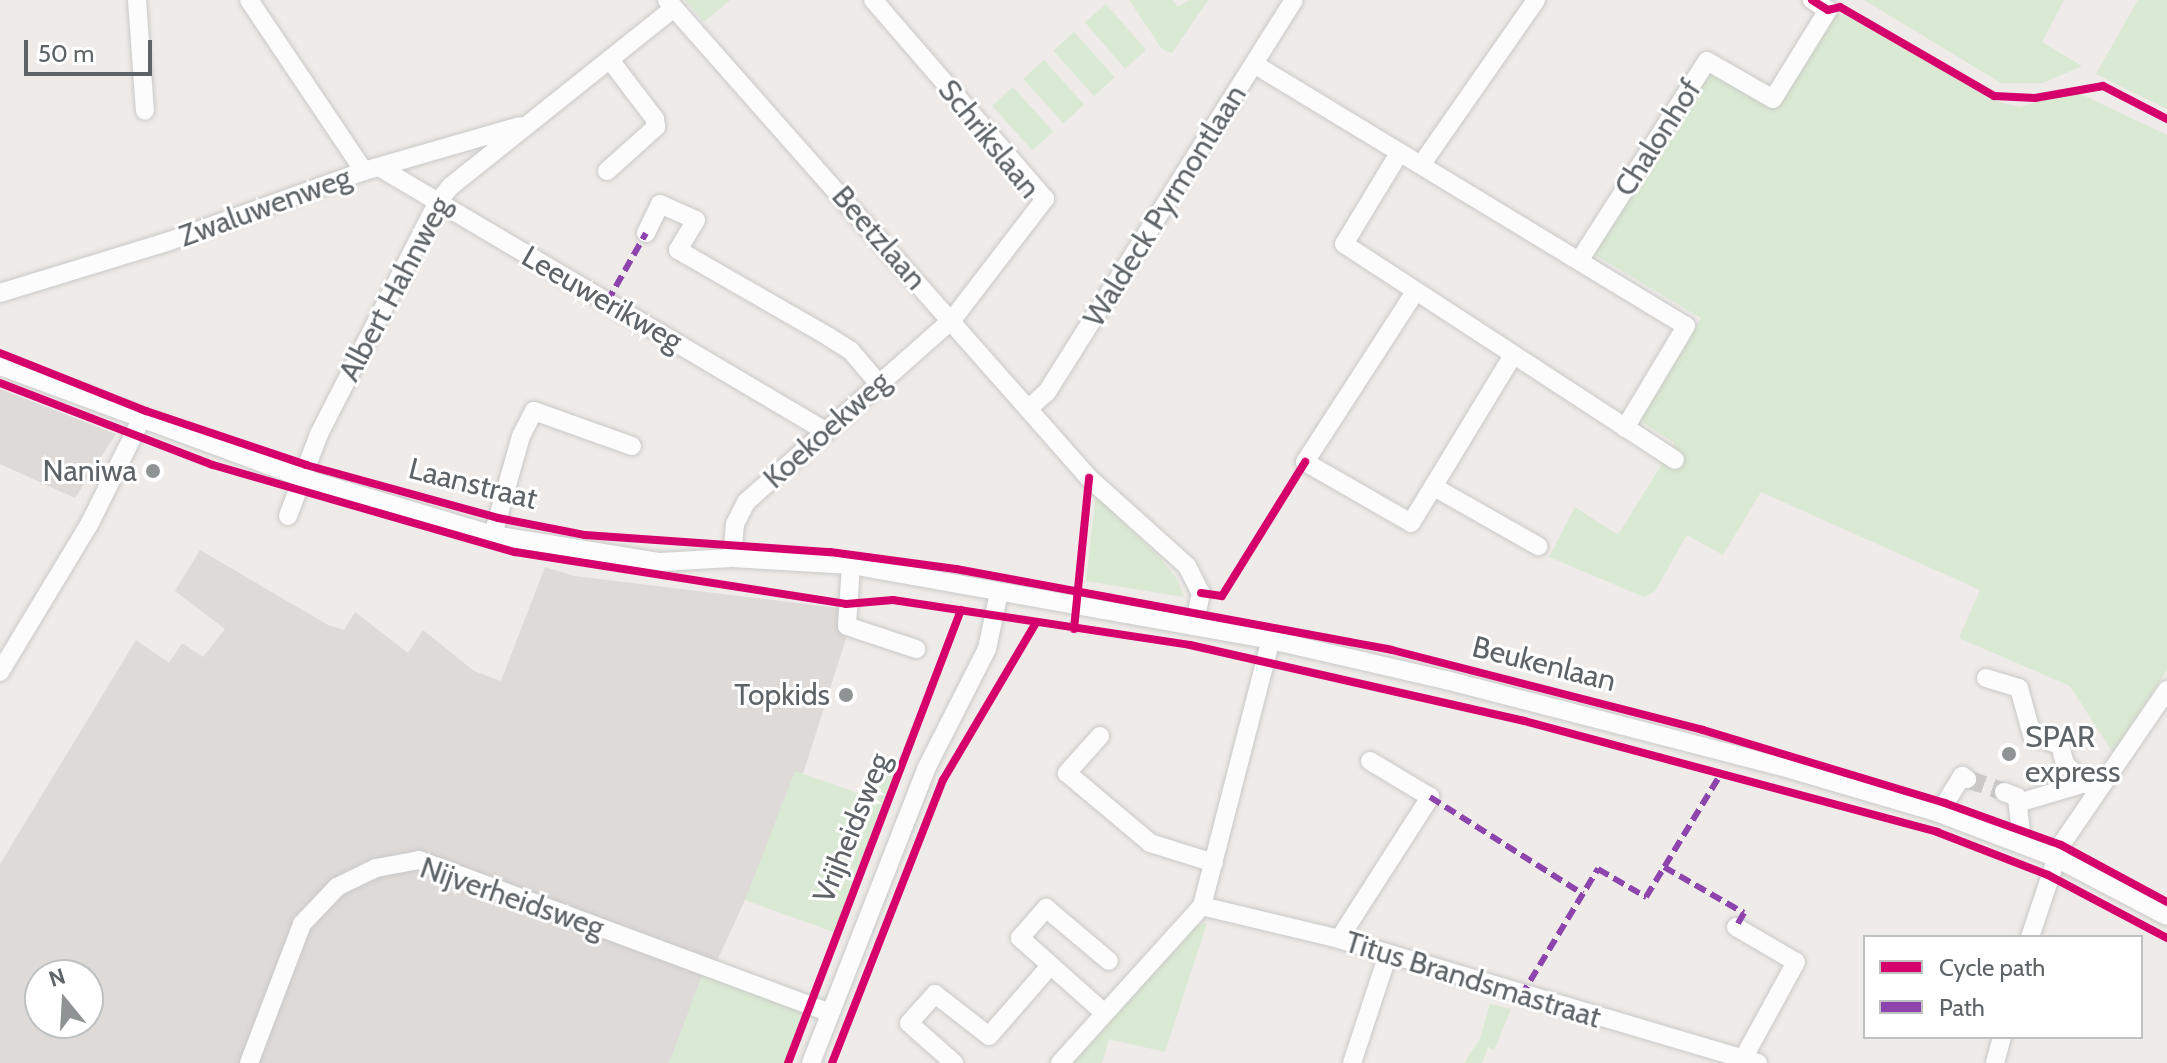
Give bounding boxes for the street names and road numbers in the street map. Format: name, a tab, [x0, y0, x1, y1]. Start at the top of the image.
street label: Schrikslaan	[930, 73, 1048, 205]
street label: Chalonhof	[1607, 73, 1709, 203]
street label: Waldeck Pyrmontlaan	[1076, 78, 1254, 334]
street label: Zwaluwenweg	[174, 159, 356, 255]
street label: Beetzlaan	[824, 179, 934, 297]
street label: Albert Hahnweg	[331, 191, 459, 387]
street label: Leeuwerikweg	[515, 239, 689, 359]
street label: Koekoekweg	[756, 364, 898, 496]
street label: Laanstraat	[405, 451, 541, 517]
street label: Beukenlaan	[1469, 629, 1619, 699]
street label: Vrijheidsweg	[806, 748, 898, 908]
street label: Nijverheidsweg	[415, 850, 609, 946]
street label: Titus Brandsmastraat	[1341, 924, 1605, 1036]

